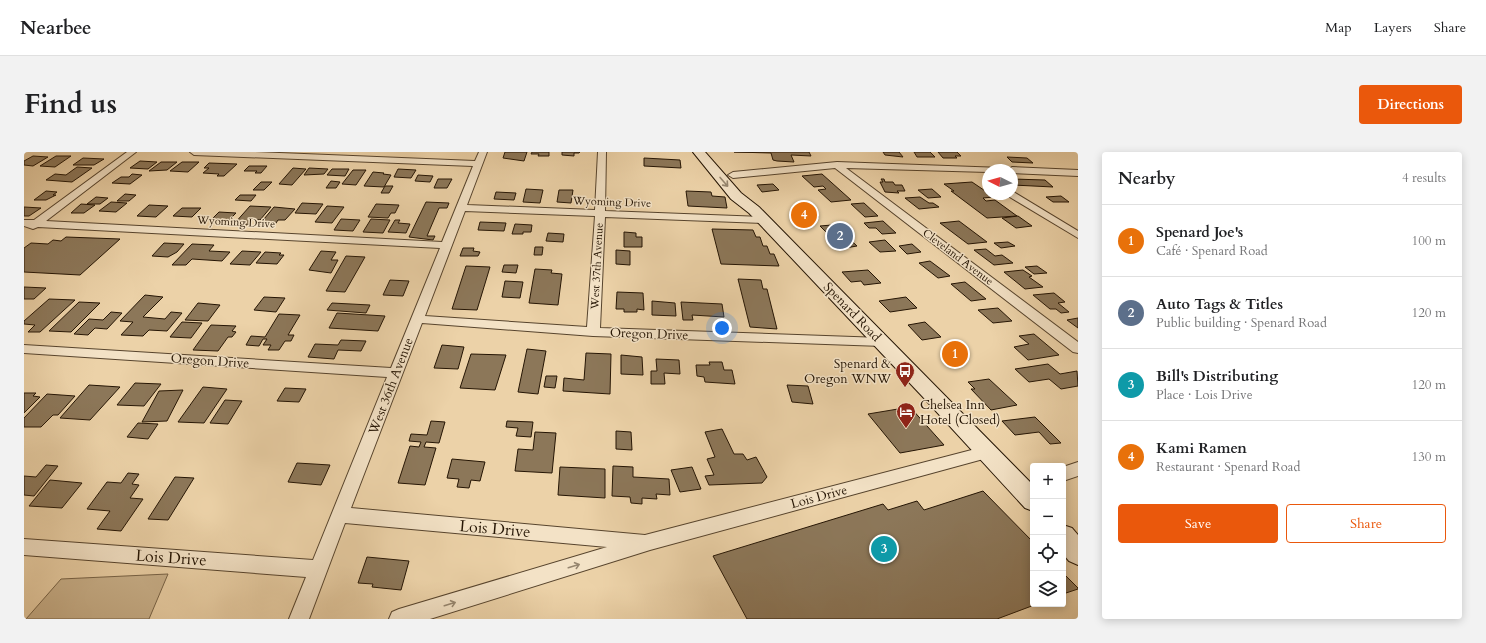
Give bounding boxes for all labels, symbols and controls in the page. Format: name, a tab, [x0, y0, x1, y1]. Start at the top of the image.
text: Nearbee	[20, 15, 91, 41]
text: Map	[1325, 18, 1352, 37]
text: Layers	[1374, 18, 1412, 37]
text: Share	[1434, 18, 1466, 37]
text: Find us	[24, 85, 117, 123]
button: Directions	[1359, 85, 1462, 124]
north arrow	[982, 164, 1018, 200]
text: Nearby	[1118, 167, 1175, 190]
text: 4 results	[1402, 169, 1446, 187]
one-way arrow	[719, 176, 728, 187]
street label: Wyoming Drive	[572, 193, 651, 211]
pin: 4	[791, 200, 817, 230]
street label: Wyoming Drive	[196, 212, 275, 232]
pin: 2	[827, 221, 853, 251]
street label: West 37th Avenue	[587, 222, 607, 311]
text: Spenard Joe's	[1156, 222, 1243, 242]
street label: Cleveland Avenue	[920, 225, 996, 289]
text: 1	[1128, 232, 1134, 250]
text: 100 m	[1412, 232, 1446, 250]
text: Café · Spenard Road	[1156, 242, 1268, 260]
street label: Spenard Road	[819, 278, 885, 346]
text: Auto Tags & Titles	[1156, 294, 1283, 314]
text: 2	[1128, 304, 1134, 322]
text: 120 m	[1412, 304, 1446, 322]
text: Public building · Spenard Road	[1156, 314, 1327, 332]
your location	[712, 318, 732, 338]
street label: Oregon Drive	[609, 324, 689, 344]
street label: West 36th Avenue	[364, 335, 418, 438]
pin: 1	[942, 339, 968, 369]
street label: Oregon Drive	[170, 349, 250, 373]
place label: Spenard & Oregon WNW	[804, 355, 892, 388]
bus stop icon: Spenard & Oregon WNW	[894, 360, 916, 388]
text: Bill's Distributing	[1156, 366, 1278, 386]
text: 3	[1128, 376, 1134, 394]
text: 120 m	[1412, 376, 1446, 394]
text: Place · Lois Drive	[1156, 386, 1253, 404]
place label: Chelsea Inn Hotel (Closed)	[920, 396, 1000, 429]
hotel icon: Chelsea Inn Hotel (Closed)	[895, 401, 917, 429]
text: Kami Ramen	[1156, 438, 1247, 458]
text: 4	[1128, 448, 1134, 466]
text: 130 m	[1412, 448, 1446, 466]
text: Restaurant · Spenard Road	[1156, 458, 1300, 476]
map controls	[1030, 463, 1066, 607]
button: +	[1030, 463, 1066, 499]
street label: Lois Drive	[789, 481, 849, 513]
button: −	[1030, 499, 1066, 535]
button: Save	[1118, 504, 1278, 543]
button: Share	[1286, 504, 1446, 543]
street label: Lois Drive	[459, 515, 531, 543]
pin: 3	[871, 534, 897, 564]
button: locate	[1030, 535, 1066, 571]
street label: Lois Drive	[135, 545, 207, 571]
one-way arrow	[567, 562, 580, 569]
button: layers	[1030, 571, 1066, 607]
one-way arrow	[443, 599, 455, 607]

